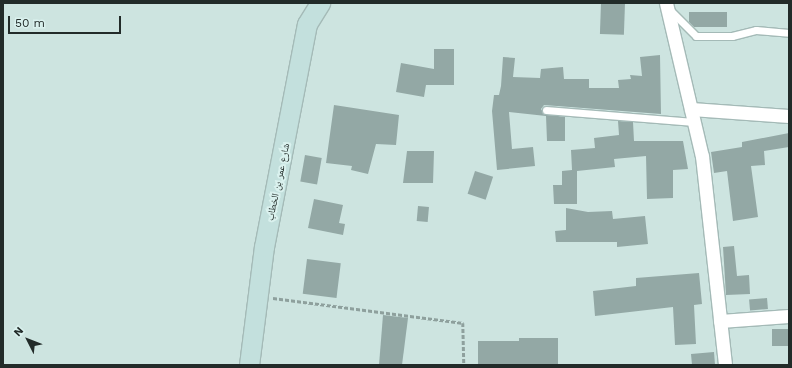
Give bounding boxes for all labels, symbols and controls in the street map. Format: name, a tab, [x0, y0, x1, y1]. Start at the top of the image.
scale bar	[10, 8, 123, 34]
text: 50 m	[15, 16, 45, 30]
street label: شارع عمر بن الخطاب	[264, 142, 292, 222]
north arrow	[8, 320, 48, 360]
text: N	[11, 324, 26, 339]

